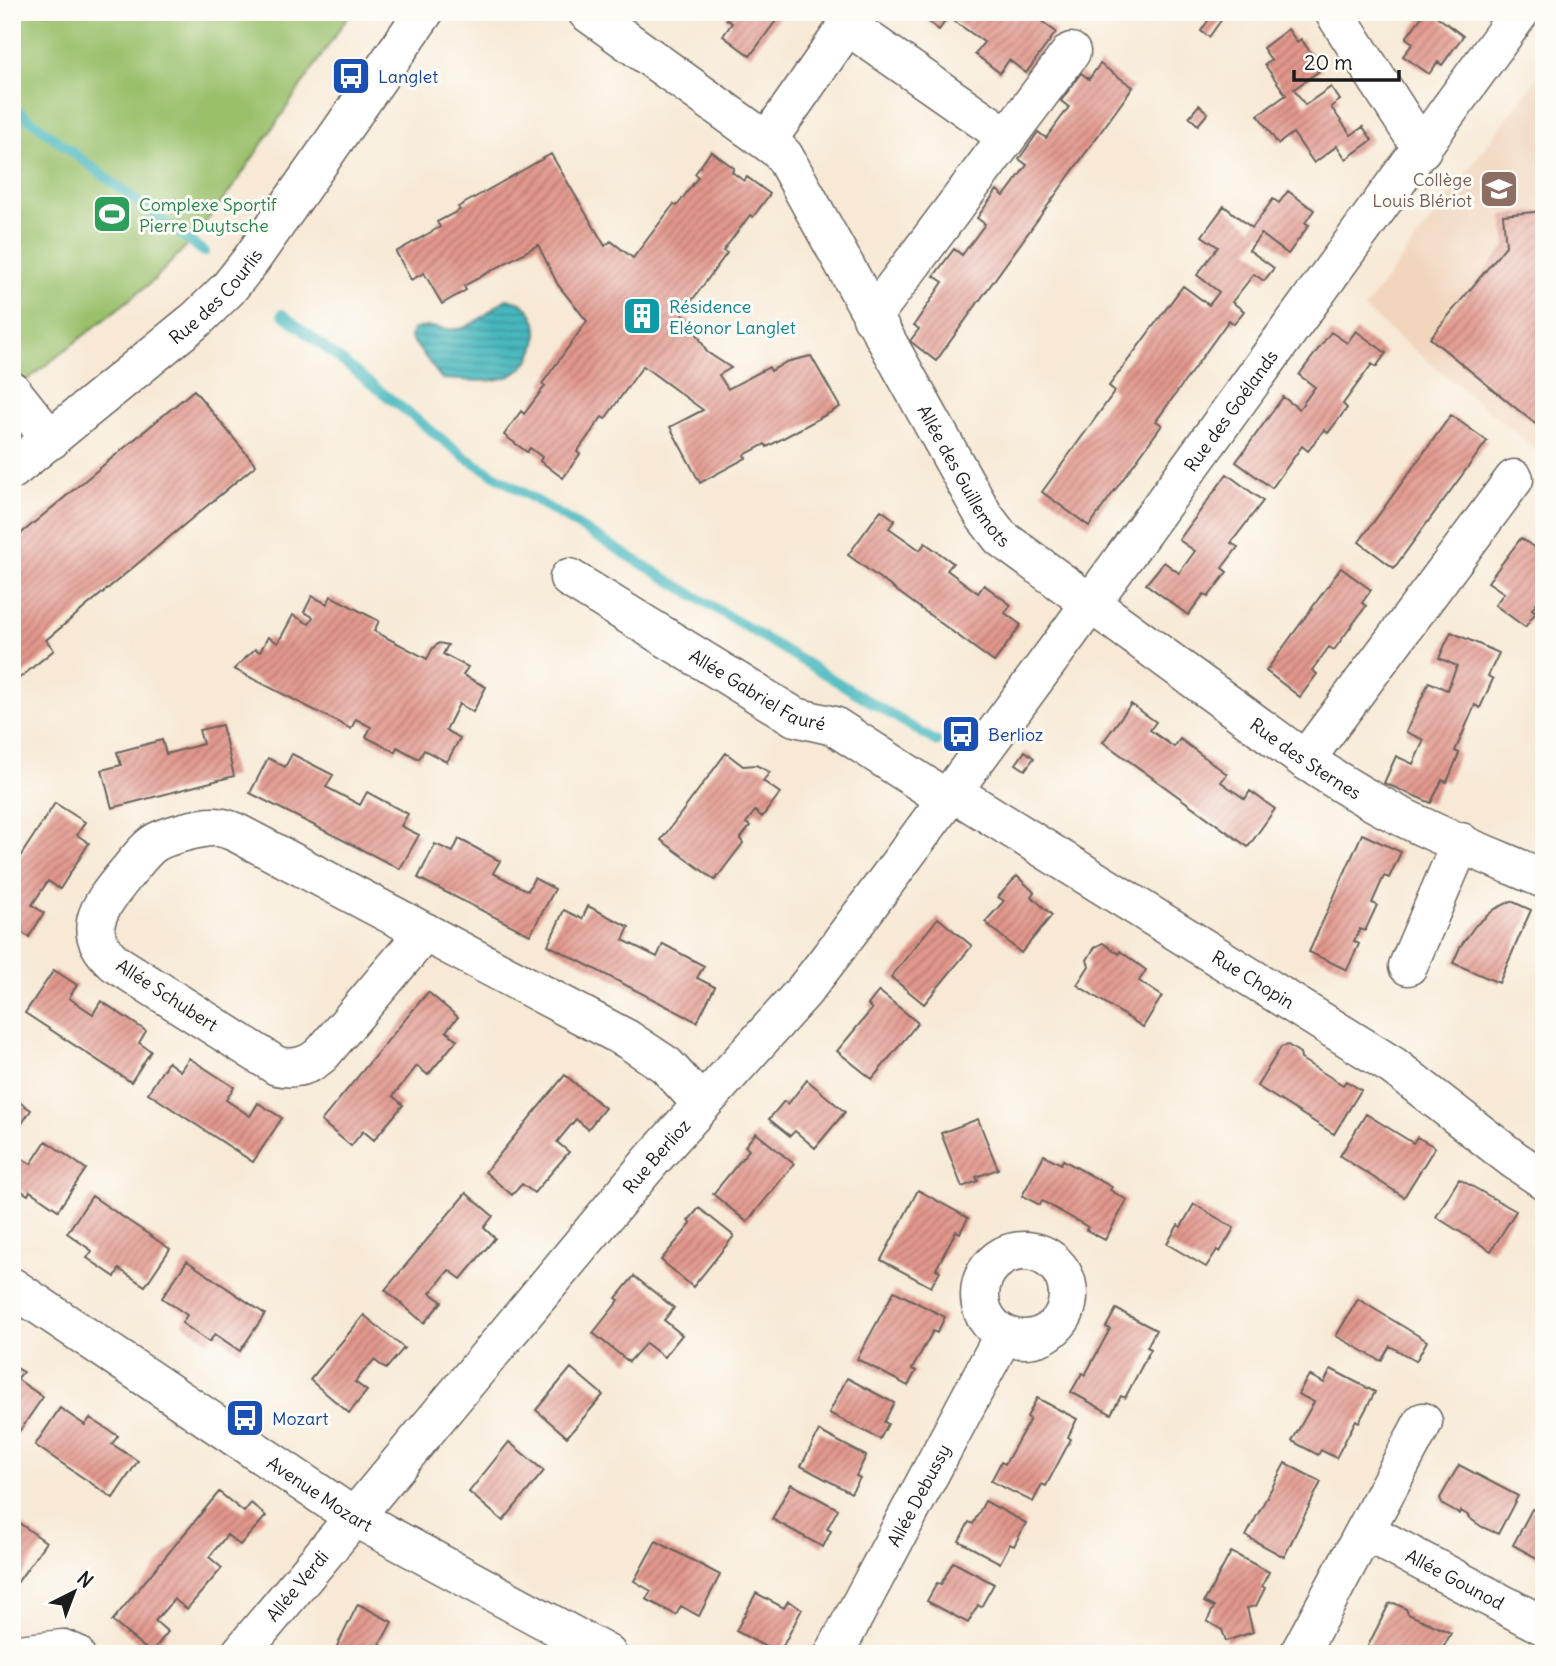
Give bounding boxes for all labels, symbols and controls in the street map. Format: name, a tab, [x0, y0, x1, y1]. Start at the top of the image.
scale bar	[1294, 38, 1398, 82]
text: 20 m	[1304, 49, 1353, 76]
bus stop icon: Langlet	[330, 55, 372, 97]
place label: Langlet	[378, 65, 438, 88]
place label: Collège Louis Blériot	[1372, 168, 1472, 212]
school or university icon: Collège Louis Blériot	[1478, 168, 1520, 210]
sports icon: Complexe Sportif Pierre Duytsche	[91, 193, 133, 235]
place label: Complexe Sportif Pierre Duytsche	[139, 193, 278, 237]
street label: Rue des Courlis	[164, 244, 267, 349]
building icon: Résidence Eléonor Langlet	[621, 295, 663, 337]
place label: Résidence Eléonor Langlet	[669, 295, 796, 339]
street label: Rue des Goélands	[1179, 345, 1282, 476]
street label: Allée des Guillemots	[913, 401, 1014, 552]
street label: Allée Gabriel Fauré	[685, 643, 828, 735]
street label: Rue des Sternes	[1246, 712, 1366, 804]
bus stop icon: Berlioz	[940, 713, 982, 755]
place label: Berlioz	[988, 723, 1044, 746]
street label: Rue Chopin	[1208, 945, 1299, 1013]
street label: Allée Schubert	[112, 954, 222, 1036]
street label: Rue Berlioz	[618, 1114, 695, 1198]
bus stop icon: Mozart	[224, 1397, 266, 1439]
place label: Mozart	[272, 1407, 329, 1430]
street label: Allée Debussy	[882, 1440, 955, 1550]
street label: Avenue Mozart	[263, 1451, 377, 1536]
street label: Allée Gounod	[1402, 1543, 1509, 1615]
street label: Allée Verdi	[261, 1545, 333, 1626]
north arrow	[38, 1558, 108, 1628]
text: N	[72, 1566, 98, 1593]

